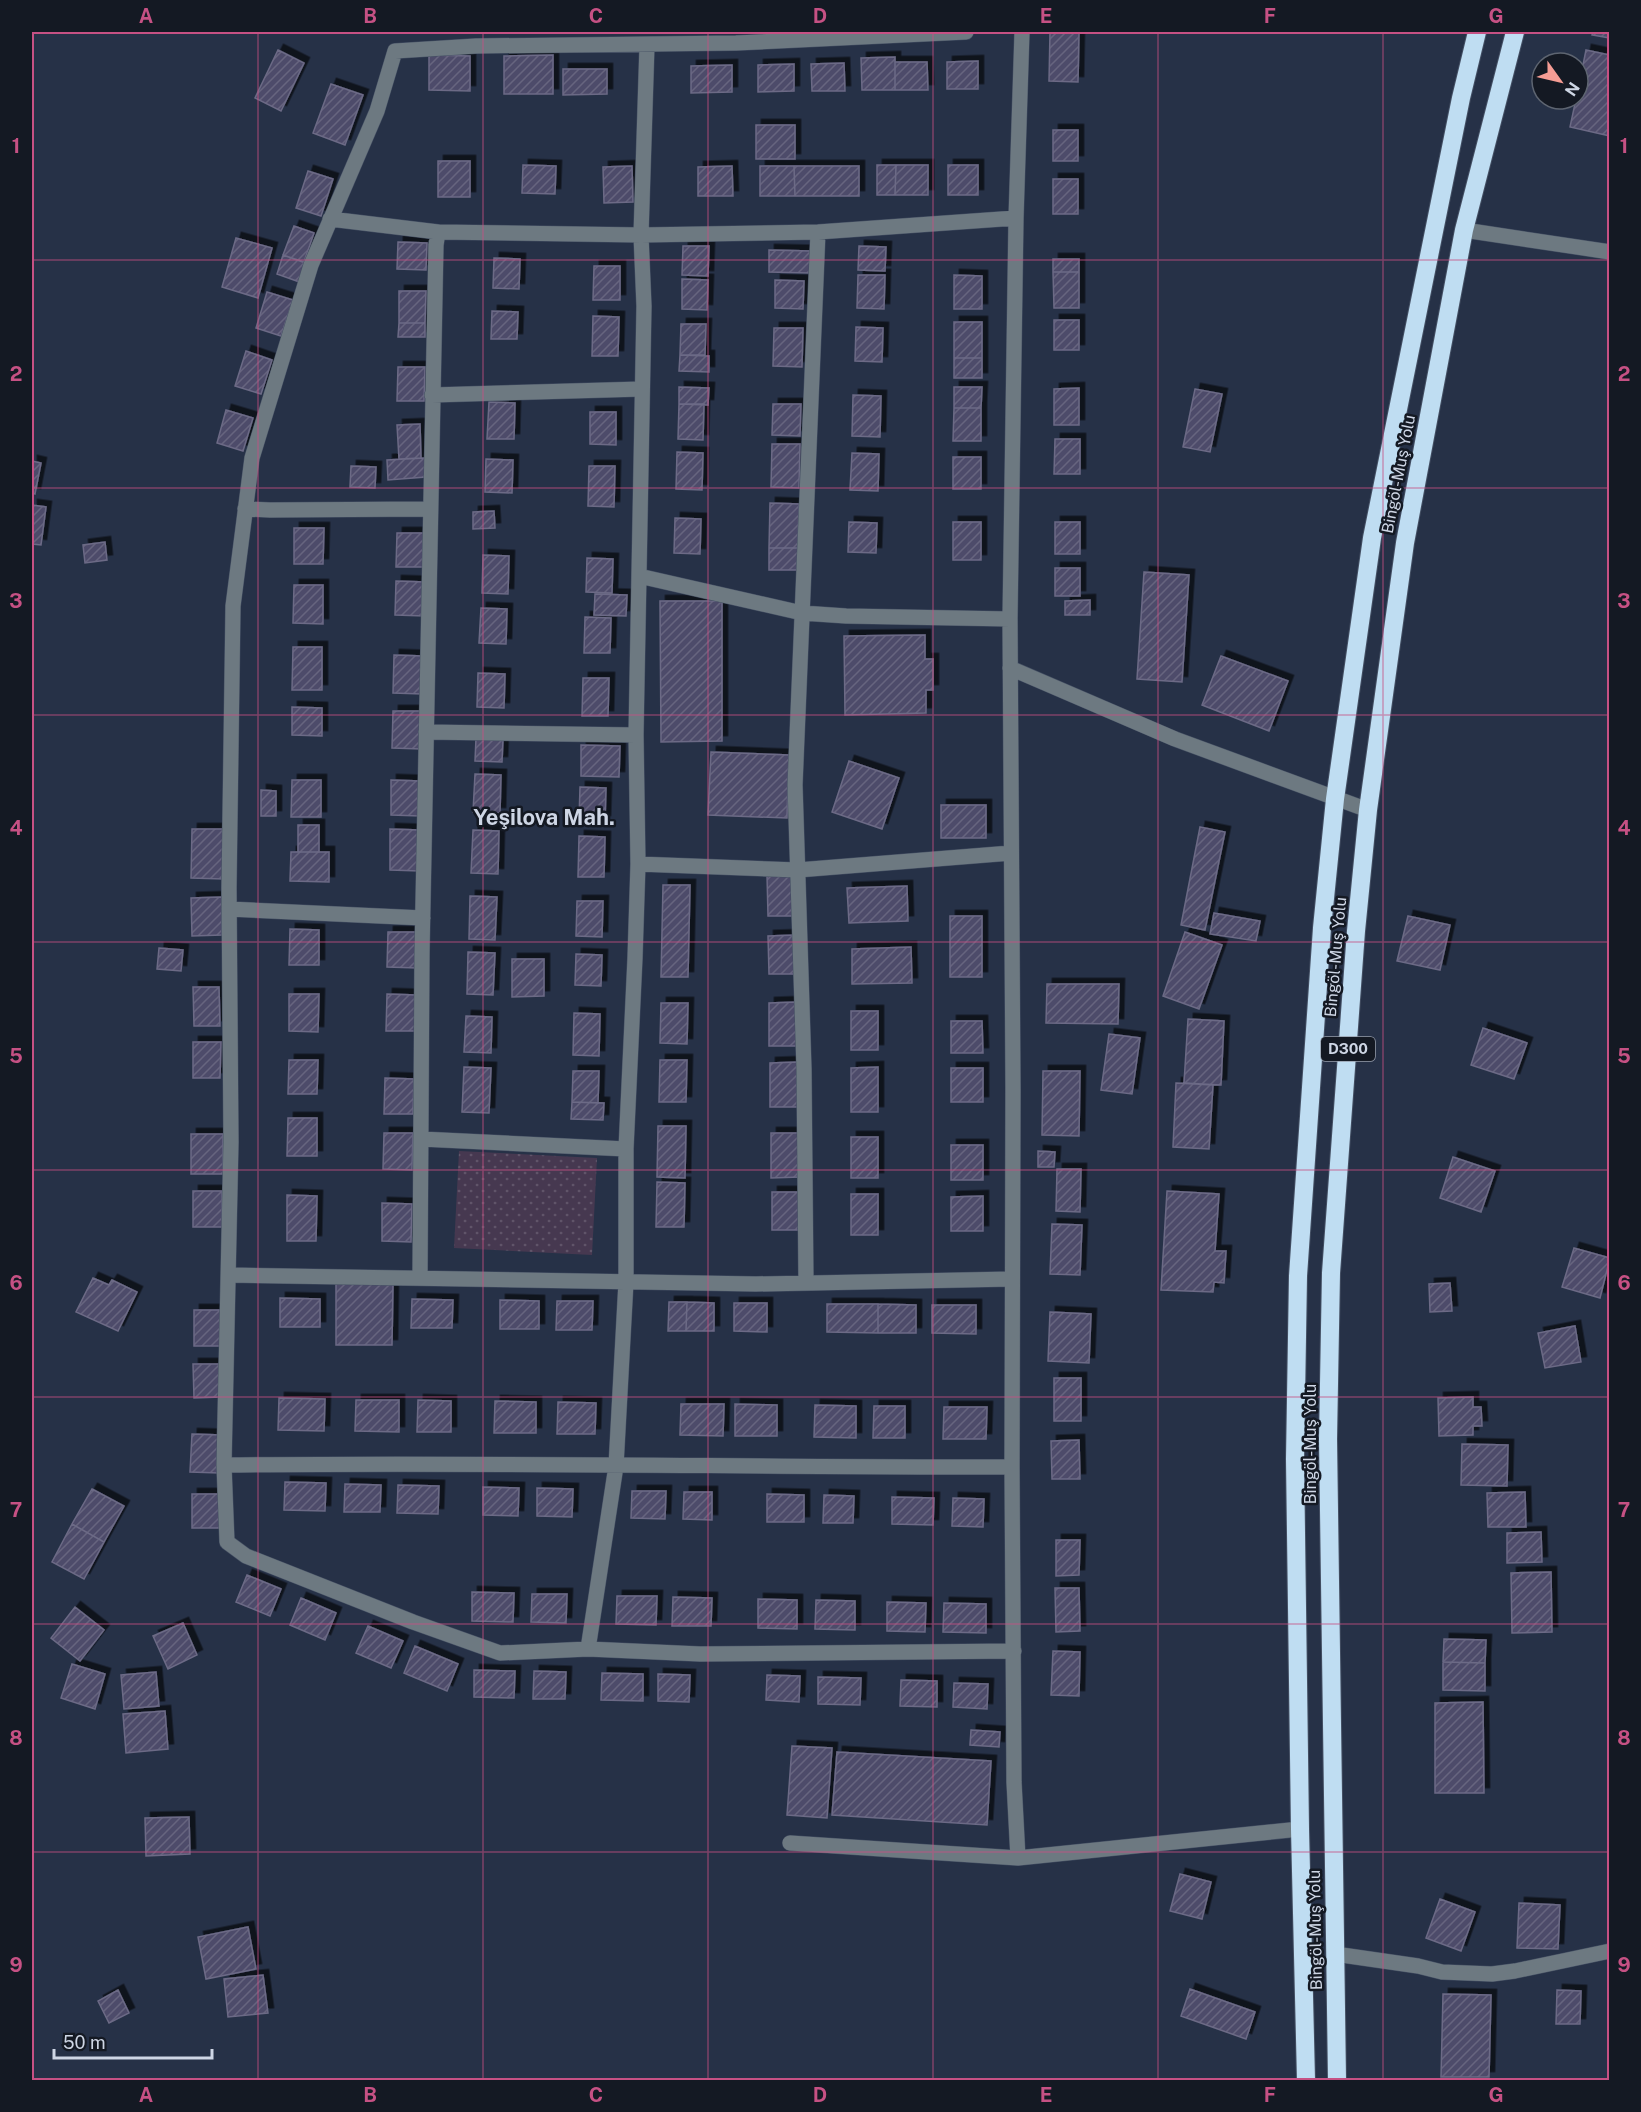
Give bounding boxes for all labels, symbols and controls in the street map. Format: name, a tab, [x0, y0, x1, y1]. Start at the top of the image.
text: A	[139, 4, 153, 28]
text: B	[363, 4, 377, 28]
text: C	[589, 4, 603, 28]
text: D	[813, 4, 827, 28]
text: E	[1040, 4, 1052, 28]
text: F	[1264, 4, 1276, 28]
text: G	[1488, 4, 1504, 28]
north arrow	[1530, 51, 1590, 111]
text: N	[1561, 79, 1583, 100]
text: 1	[12, 134, 20, 158]
text: 1	[1620, 134, 1628, 158]
text: 2	[10, 362, 22, 386]
text: 2	[1618, 362, 1630, 386]
street label: Bingöl-Muş Yolu	[1378, 413, 1419, 535]
text: 3	[9, 589, 23, 613]
text: 3	[1617, 589, 1631, 613]
district label: Yeşilova Mah.	[473, 804, 615, 830]
text: 4	[9, 816, 23, 840]
text: 4	[1617, 816, 1631, 840]
street label: Bingöl-Muş Yolu	[1321, 896, 1350, 1018]
road number: D300	[1321, 1037, 1375, 1061]
text: 5	[9, 1044, 23, 1068]
text: 5	[1617, 1044, 1631, 1068]
text: 6	[9, 1271, 23, 1295]
text: 6	[1617, 1271, 1631, 1295]
street label: Bingöl-Muş Yolu	[1301, 1384, 1320, 1504]
text: 7	[10, 1498, 22, 1522]
text: 7	[1618, 1498, 1630, 1522]
text: 8	[9, 1726, 23, 1750]
text: 8	[1617, 1726, 1631, 1750]
street label: Bingöl-Muş Yolu	[1305, 1870, 1326, 1990]
text: 9	[9, 1953, 23, 1977]
text: 9	[1617, 1953, 1631, 1977]
scale bar	[54, 2022, 212, 2060]
text: 50 m	[63, 2032, 106, 2053]
text: A	[139, 2083, 153, 2107]
text: B	[363, 2083, 377, 2107]
text: C	[589, 2083, 603, 2107]
text: D	[813, 2083, 827, 2107]
text: E	[1040, 2083, 1052, 2107]
text: F	[1264, 2083, 1276, 2107]
text: G	[1488, 2083, 1504, 2107]

